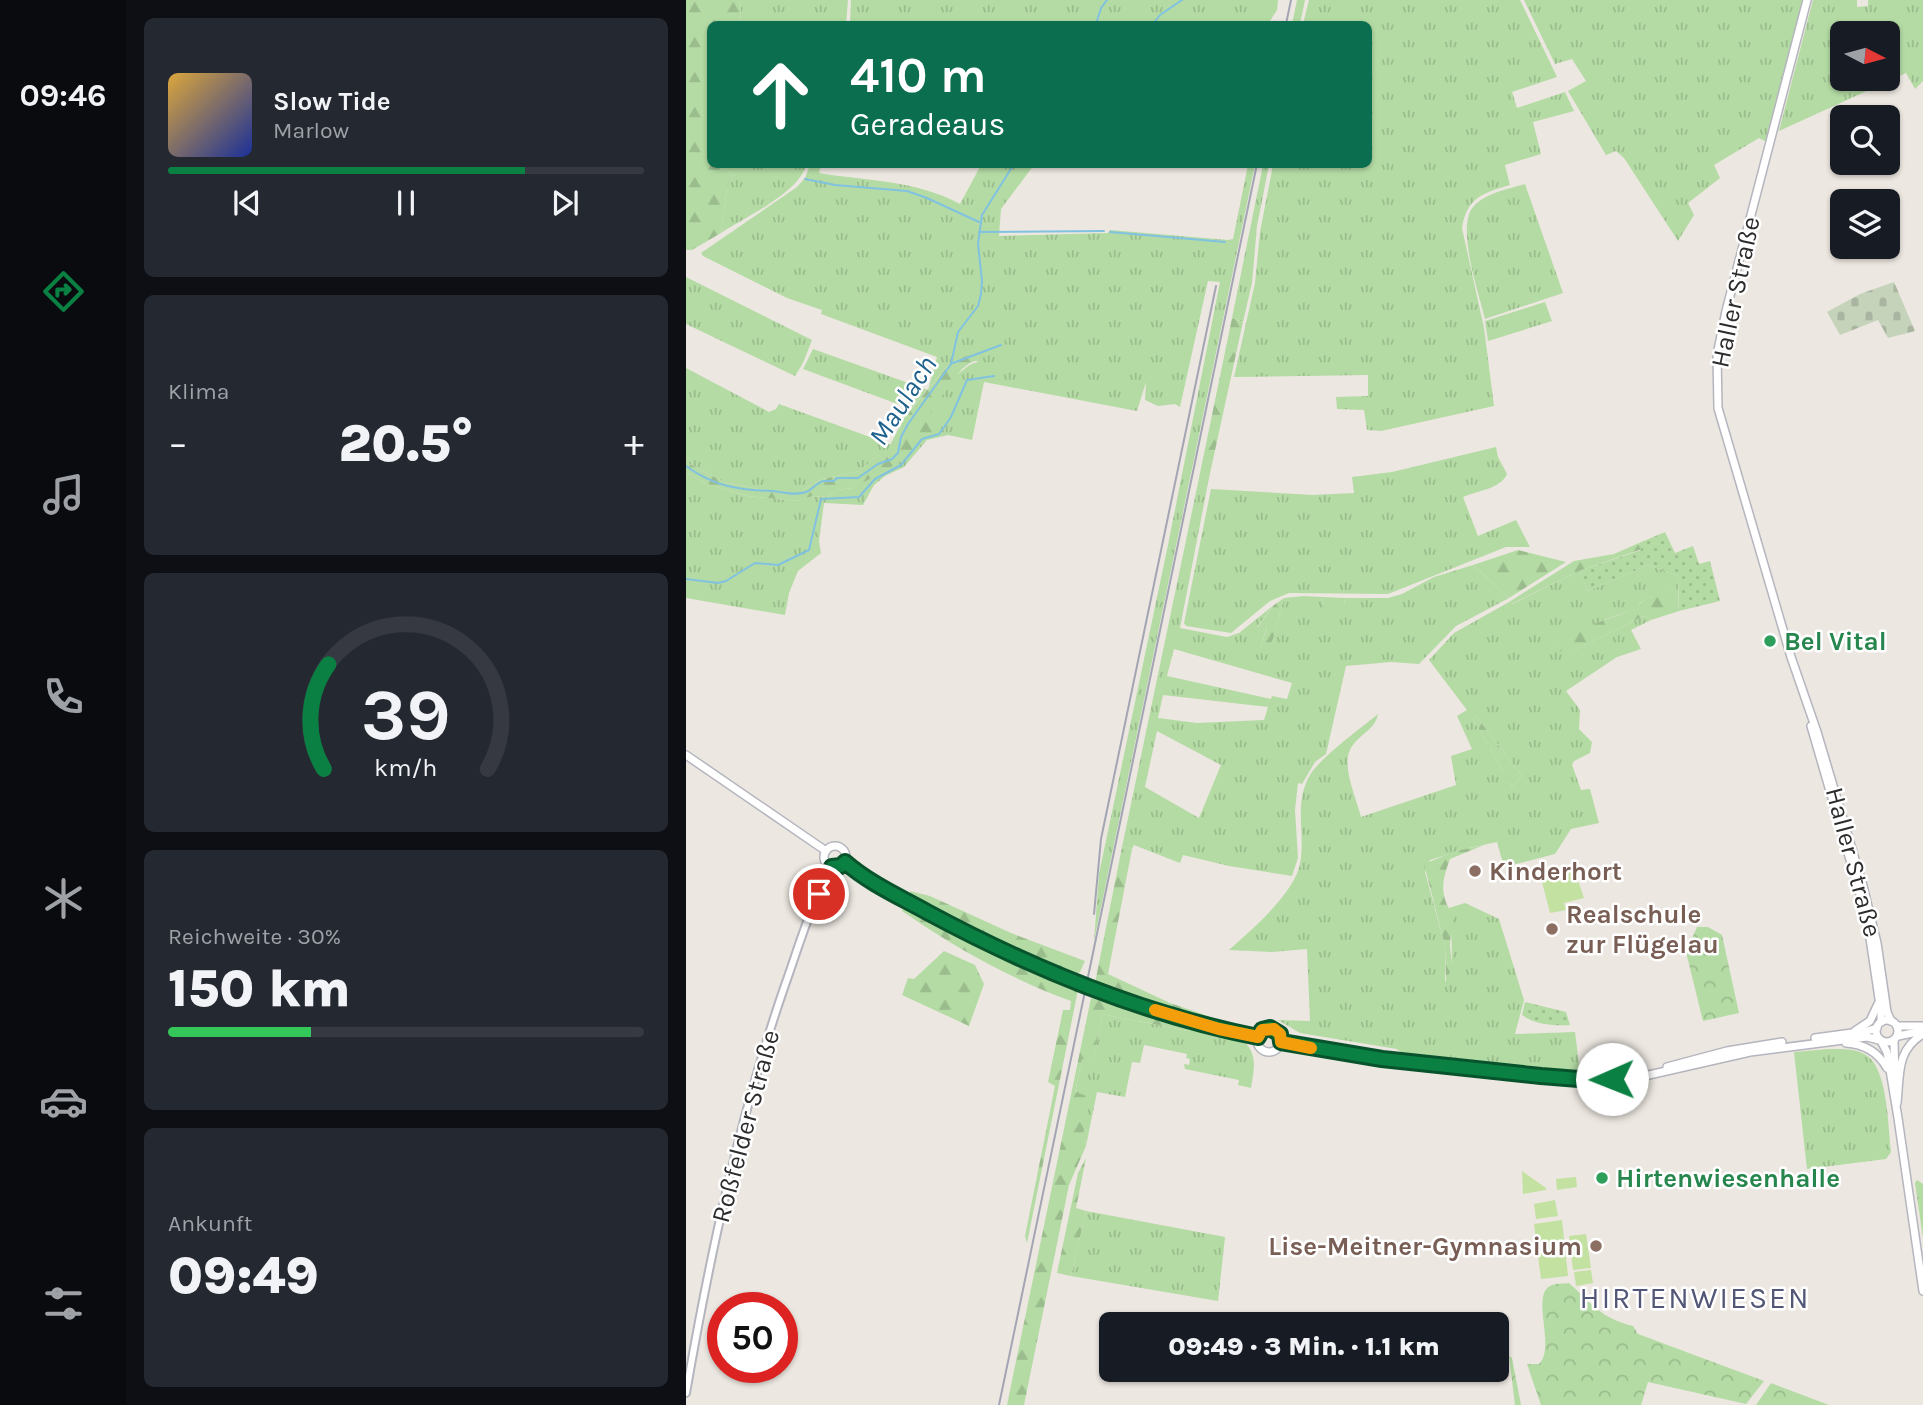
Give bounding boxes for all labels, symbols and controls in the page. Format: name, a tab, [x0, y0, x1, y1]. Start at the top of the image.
north arrow	[1830, 21, 1900, 91]
map controls	[1830, 21, 1900, 259]
text: 410 m	[850, 47, 987, 104]
icon: ahead	[735, 49, 826, 140]
text: 09:46	[20, 77, 106, 114]
text: Slow Tide	[273, 86, 391, 117]
button: search	[1830, 105, 1900, 175]
text: Geradeaus	[850, 106, 1005, 143]
text: Marlow	[273, 117, 349, 144]
icon: previous	[228, 184, 266, 222]
icon: pause	[387, 184, 425, 222]
icon: next	[546, 184, 584, 222]
button: layers	[1830, 189, 1900, 259]
street label: Haller Straße	[1704, 214, 1767, 370]
icon: directions	[39, 267, 88, 316]
water label: Maulach	[861, 349, 944, 451]
text: Klima	[168, 378, 229, 405]
text: 20.5°	[338, 413, 474, 474]
text: −	[168, 421, 188, 466]
text: +	[624, 421, 644, 466]
icon: music	[39, 470, 88, 519]
place label: Bel Vital	[1784, 626, 1887, 657]
marker: Bel Vital	[1762, 633, 1778, 649]
icon: phone	[39, 672, 88, 721]
text: 39	[361, 672, 451, 757]
text: km/h	[374, 752, 438, 781]
street label: Haller Straße	[1819, 784, 1888, 940]
place label: Kinderhort	[1489, 856, 1622, 887]
marker: Kinderhort	[1467, 863, 1483, 879]
pin	[789, 864, 849, 924]
icon: climate	[39, 874, 88, 923]
icon: arrive	[800, 875, 838, 913]
place label: Realschule zur Flügelau	[1566, 899, 1719, 960]
marker: Realschule zur Flügelau	[1544, 921, 1560, 937]
text: Reichweite · 30%	[168, 923, 341, 950]
text: 150 km	[168, 958, 351, 1019]
street label: Roßfelder Straße	[705, 1026, 786, 1226]
position arrow	[1575, 1042, 1649, 1116]
icon: car	[39, 1077, 88, 1126]
place label: Hirtenwiesenhalle	[1616, 1163, 1840, 1194]
marker: Hirtenwiesenhalle	[1594, 1170, 1610, 1186]
text: Ankunft	[168, 1210, 252, 1237]
place label: Lise-Meitner-Gymnasium	[1268, 1231, 1582, 1262]
marker: Lise-Meitner-Gymnasium	[1588, 1238, 1604, 1254]
text: 09:49	[168, 1245, 319, 1306]
icon: filters	[39, 1279, 88, 1328]
district label: HIRTENWIESEN	[1580, 1280, 1810, 1316]
speed limit sign: 50	[707, 1292, 798, 1383]
text: 09:49 · 3 Min. · 1.1 km	[1168, 1331, 1440, 1362]

